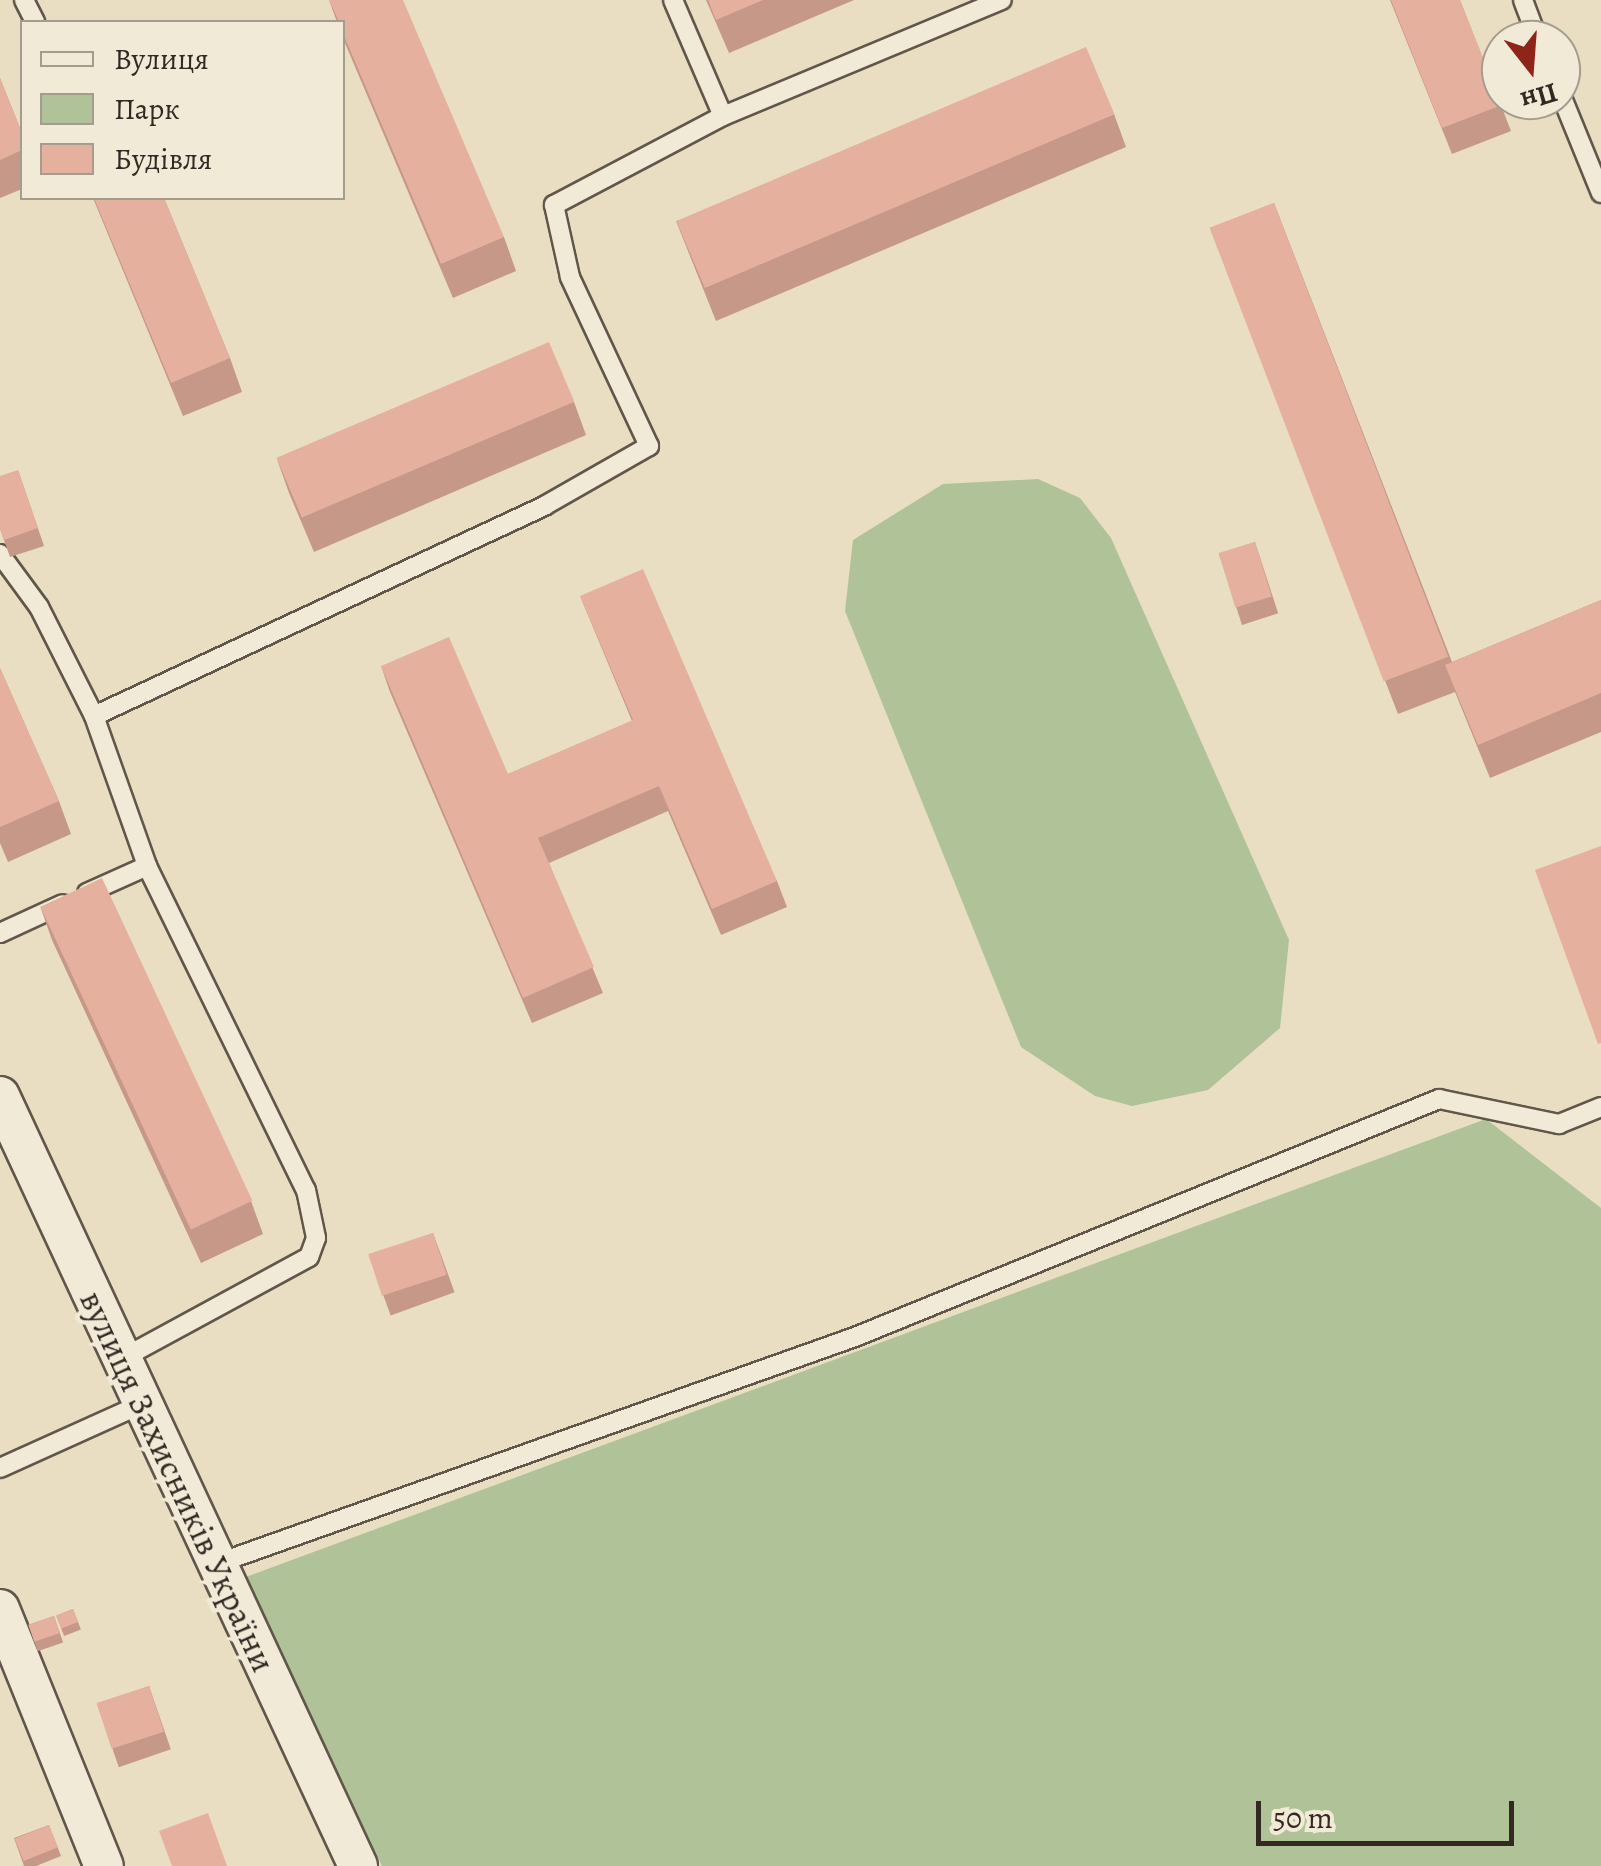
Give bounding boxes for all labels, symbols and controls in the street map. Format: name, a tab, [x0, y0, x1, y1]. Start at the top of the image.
legend	[20, 20, 345, 200]
north arrow	[1481, 20, 1581, 120]
text: Вулиця	[114, 39, 209, 79]
text: Пн	[1516, 73, 1562, 120]
text: Парк	[114, 89, 180, 129]
text: Будівля	[114, 139, 212, 179]
street label: вулиця Захисників України	[71, 1284, 285, 1678]
scale bar	[1261, 1781, 1518, 1843]
text: 50 m	[1273, 1798, 1333, 1838]

